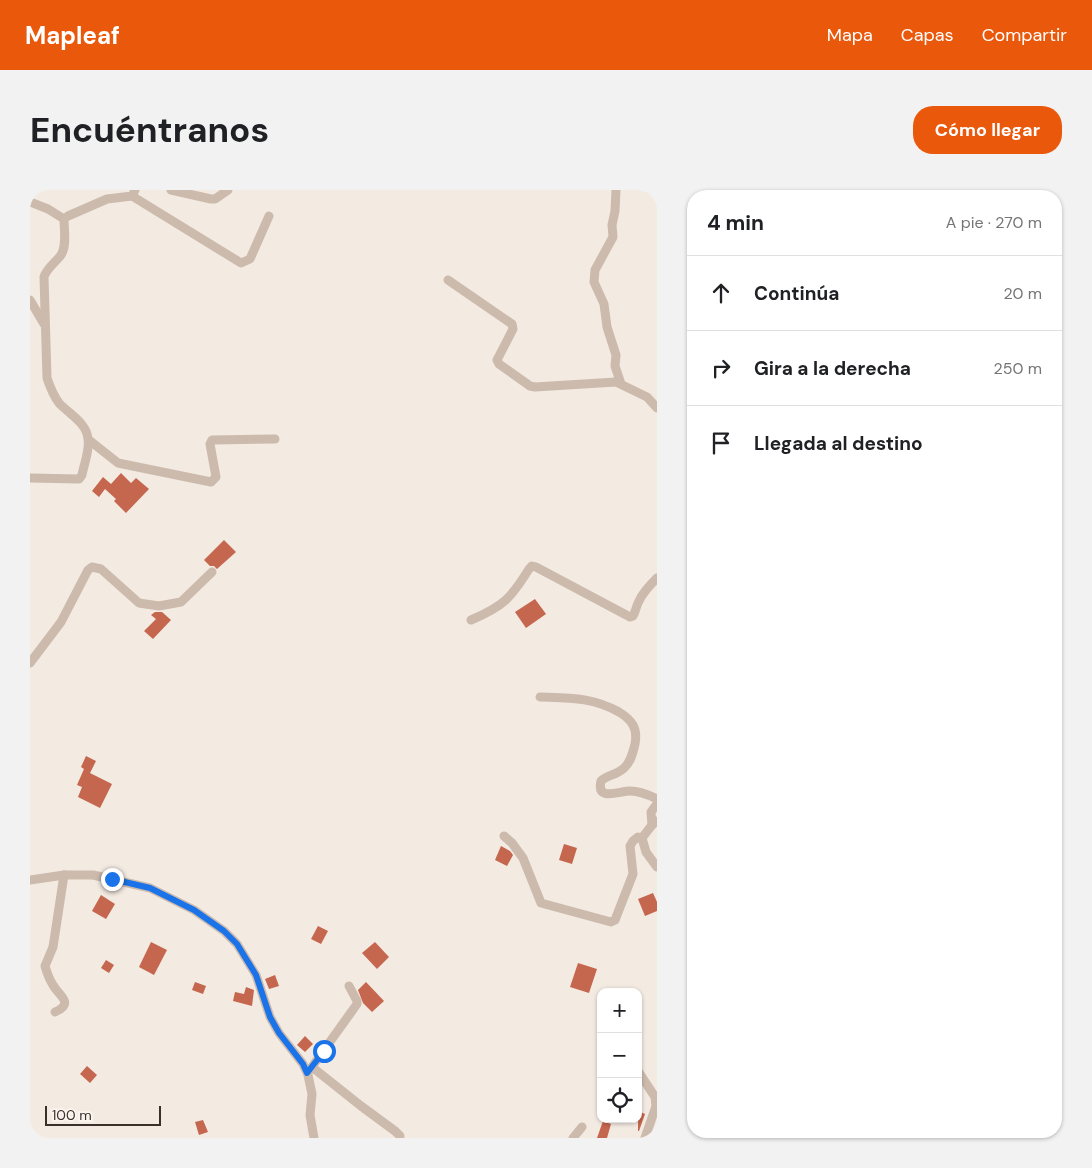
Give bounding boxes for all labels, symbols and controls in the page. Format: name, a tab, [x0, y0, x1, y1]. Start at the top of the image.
text: Mapleaf	[25, 20, 120, 51]
text: Mapa	[827, 23, 873, 47]
text: Capas	[901, 23, 954, 47]
text: Compartir	[982, 23, 1067, 47]
button: Cómo llegar	[913, 106, 1062, 154]
text: Encuéntranos	[30, 107, 269, 153]
text: 4 min	[707, 209, 764, 237]
text: A pie · 270 m	[946, 212, 1042, 233]
icon: ahead	[707, 279, 735, 307]
text: Continúa	[754, 281, 839, 306]
text: 20 m	[1003, 283, 1042, 304]
icon: right	[707, 354, 735, 382]
text: Gira a la derecha	[754, 356, 911, 381]
text: 250 m	[994, 358, 1042, 379]
icon: arrive	[707, 429, 735, 457]
text: Llegada al destino	[754, 431, 923, 456]
route end	[101, 868, 124, 891]
map controls	[597, 988, 642, 1123]
button: +	[597, 988, 642, 1033]
button: −	[597, 1033, 642, 1078]
route start	[313, 1040, 336, 1063]
button: locate	[597, 1078, 642, 1123]
scale bar	[45, 1103, 161, 1126]
text: 100 m	[52, 1106, 92, 1124]

